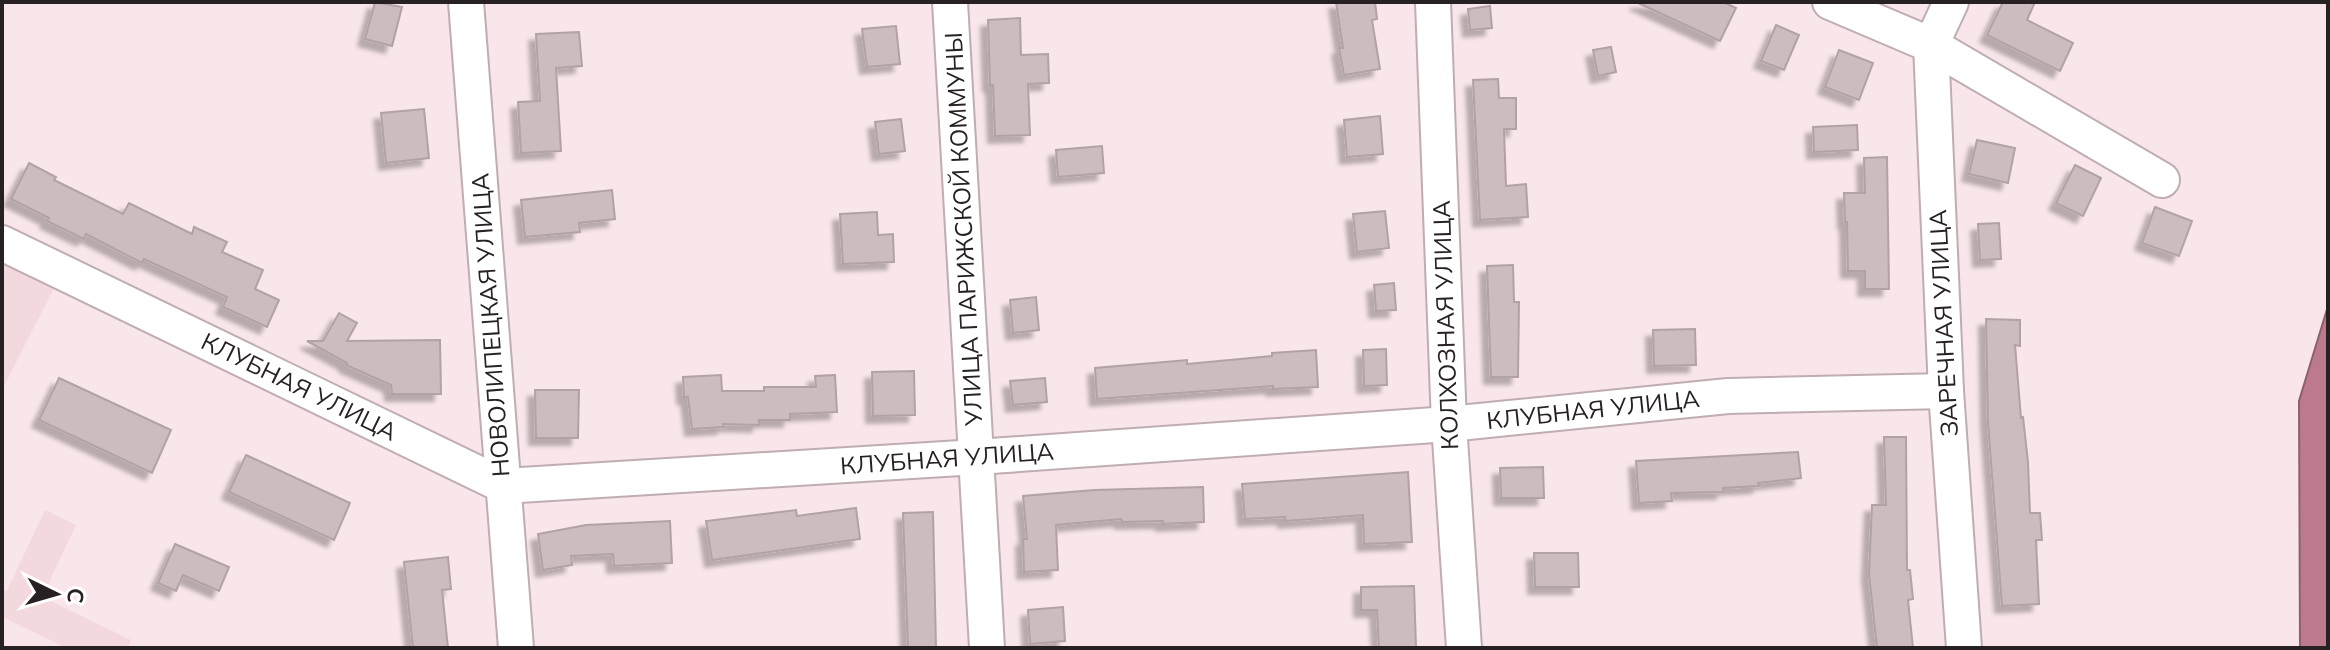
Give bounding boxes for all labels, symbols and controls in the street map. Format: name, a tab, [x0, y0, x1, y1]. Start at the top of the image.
street label: УЛИЦА ПАРИЖСКОЙ КОММУНЫ	[938, 32, 988, 428]
street label: НОВОЛИПЕЦКАЯ УЛИЦА	[464, 172, 516, 478]
street label: КОЛХОЗНАЯ УЛИЦА	[1426, 199, 1464, 450]
street label: ЗАРЕЧНАЯ УЛИЦА	[1922, 208, 1964, 437]
street label: КЛУБНАЯ УЛИЦА	[197, 326, 403, 447]
street label: КЛУБНАЯ УЛИЦА	[1485, 383, 1701, 435]
street label: КЛУБНАЯ УЛИЦА	[839, 436, 1055, 480]
north arrow	[16, 554, 96, 634]
text: С	[61, 587, 91, 604]

